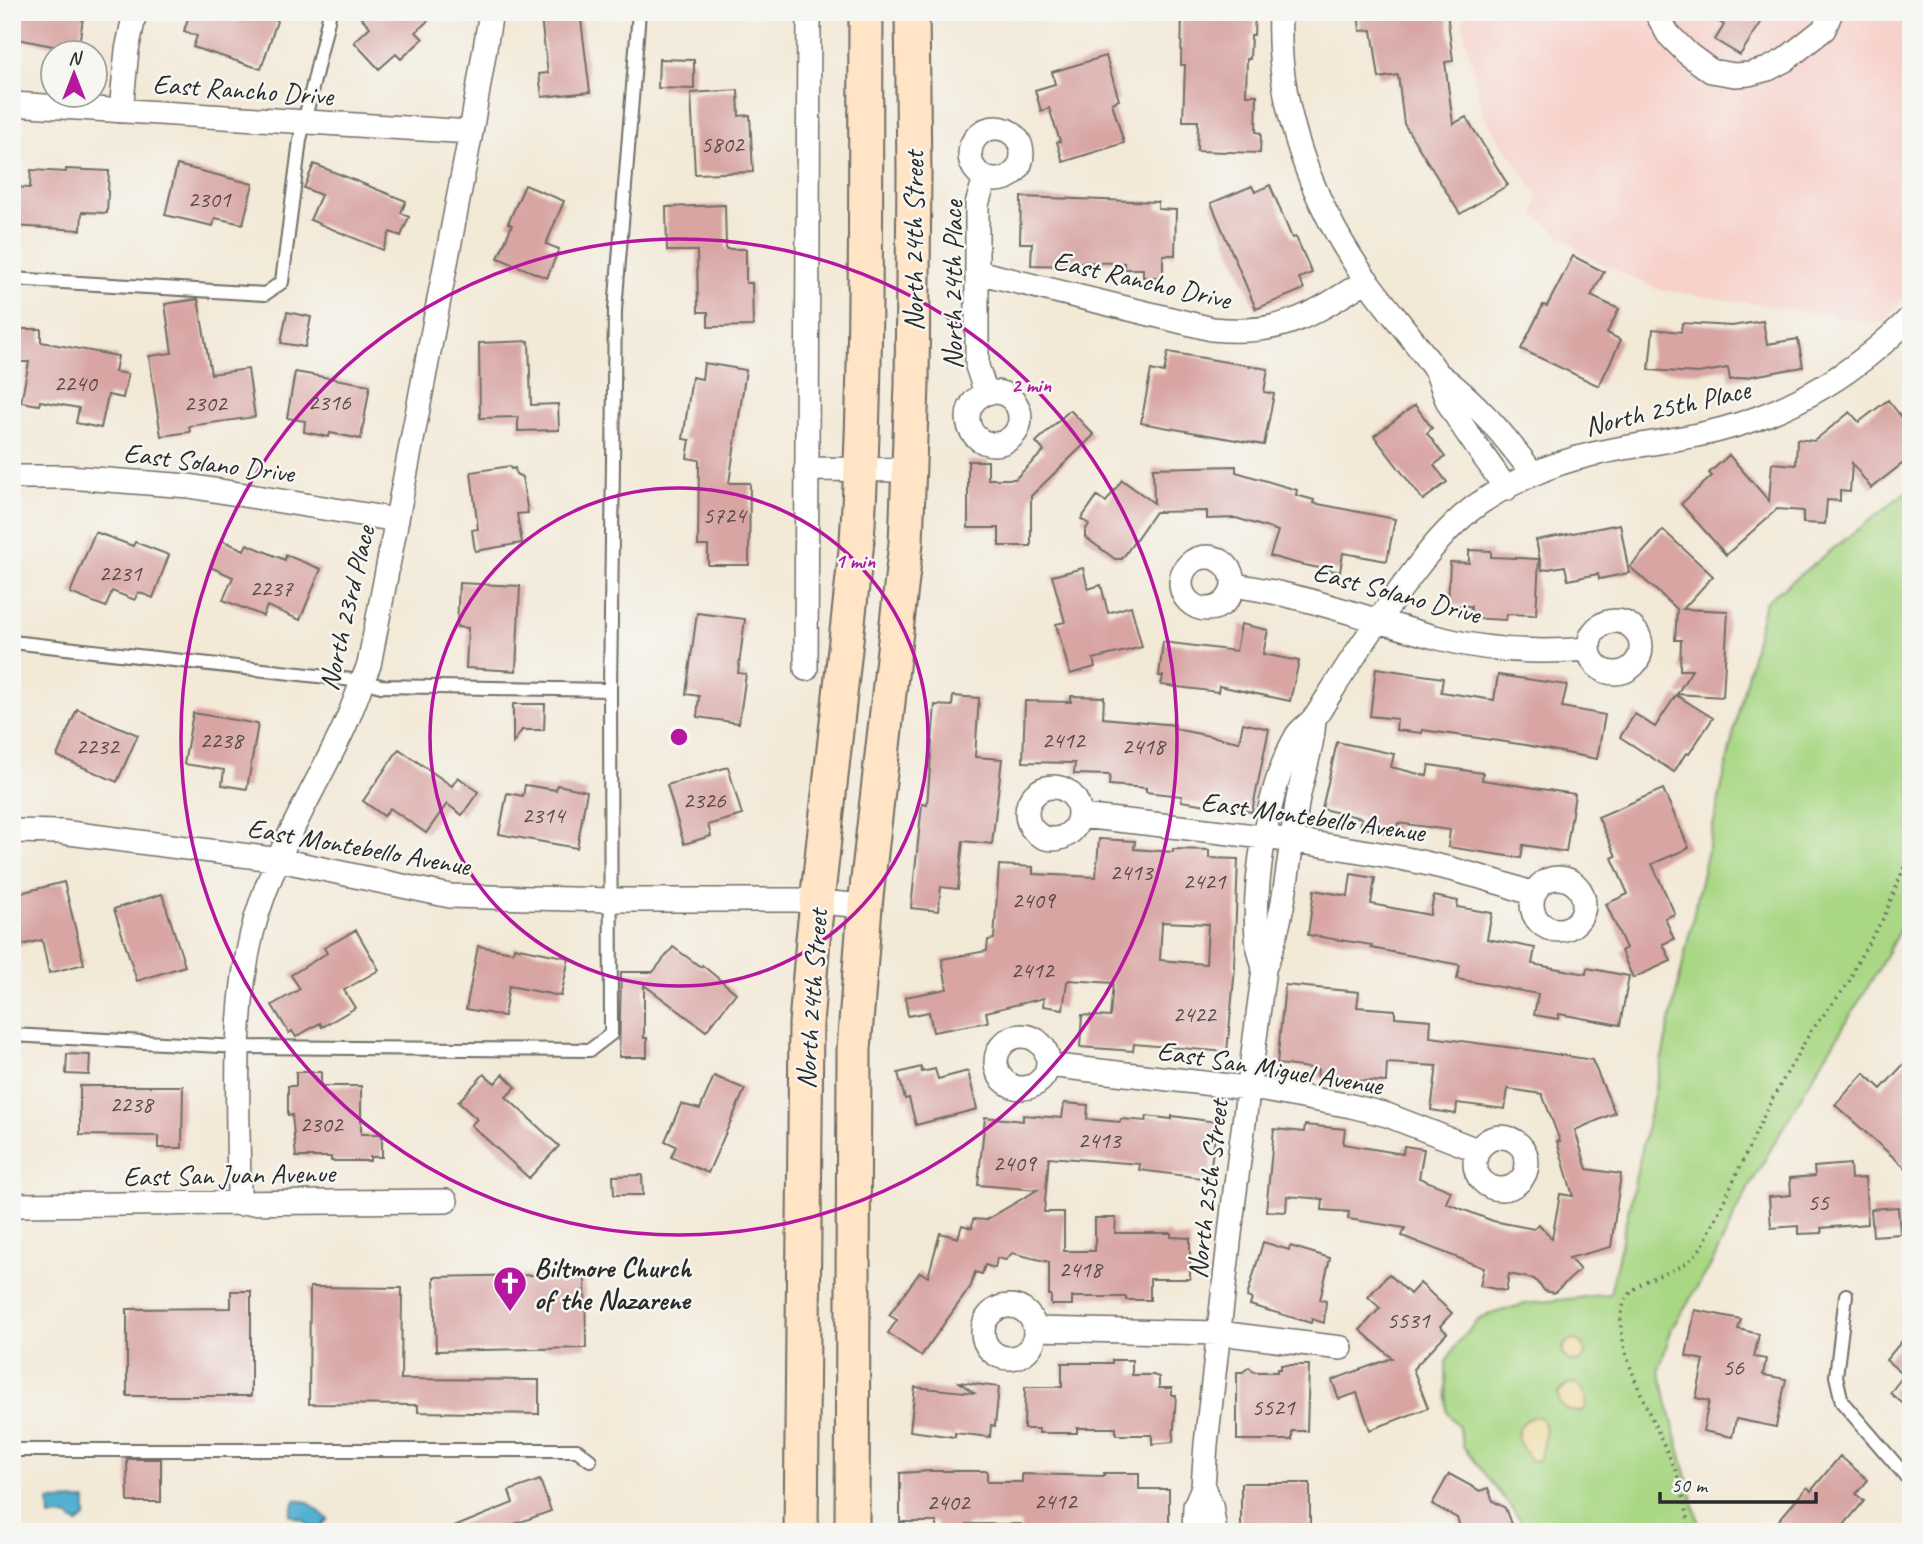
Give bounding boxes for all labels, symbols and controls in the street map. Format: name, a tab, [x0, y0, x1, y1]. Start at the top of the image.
north arrow	[38, 38, 108, 108]
text: N	[68, 46, 83, 70]
street label: East Rancho Drive	[152, 66, 336, 113]
house number: 5802	[700, 129, 746, 159]
street label: North 24th Street	[896, 148, 931, 331]
house number: 2301	[187, 184, 232, 214]
street label: North 24th Place	[935, 199, 970, 369]
street label: East Rancho Drive	[1050, 242, 1236, 317]
house number: 2240	[53, 368, 99, 398]
street label: North 25th Place	[1581, 371, 1755, 443]
text: 2 min	[1011, 372, 1051, 398]
house number: 2316	[307, 387, 352, 417]
house number: 2302	[183, 388, 229, 418]
street label: East Solano Drive	[122, 435, 298, 491]
house number: 5724	[702, 500, 748, 530]
street label: North 23rd Place	[311, 521, 383, 694]
text: 1 min	[835, 548, 875, 574]
street label: East Solano Drive	[1310, 553, 1486, 632]
house number: 2231	[98, 558, 143, 588]
house number: 2237	[249, 573, 294, 603]
house number: 2238	[199, 725, 245, 755]
centre of rings	[667, 725, 691, 749]
house number: 2412	[1041, 725, 1087, 755]
house number: 2232	[75, 731, 121, 761]
house number: 2418	[1121, 731, 1167, 761]
street label: East Montebello Avenue	[1199, 783, 1429, 850]
house number: 2326	[682, 785, 727, 815]
house number: 2314	[521, 800, 567, 830]
street label: East Montebello Avenue	[245, 810, 475, 884]
house number: 2413	[1109, 857, 1155, 887]
house number: 2421	[1182, 866, 1227, 896]
house number: 2409	[1011, 885, 1057, 915]
street label: North 24th Street	[788, 905, 835, 1090]
house number: 2412	[1010, 955, 1056, 985]
house number: 2422	[1172, 999, 1218, 1029]
street label: East San Miguel Avenue	[1155, 1032, 1387, 1103]
house number: 2238	[109, 1089, 155, 1119]
street label: North 25th Street	[1179, 1095, 1236, 1280]
house number: 2302	[299, 1109, 345, 1139]
house number: 2413	[1077, 1125, 1123, 1155]
house number: 2409	[992, 1148, 1038, 1178]
street label: East San Juan Avenue	[123, 1155, 337, 1194]
house number: 55	[1807, 1187, 1830, 1217]
place label: Biltmore Church of the Nazarene	[534, 1250, 692, 1317]
house number: 2418	[1058, 1254, 1104, 1284]
church icon: Biltmore Church of the Nazarene	[491, 1264, 529, 1313]
house number: 5531	[1386, 1305, 1431, 1335]
house number: 56	[1722, 1352, 1745, 1382]
house number: 5521	[1251, 1392, 1296, 1422]
scale bar	[1660, 1460, 1816, 1504]
text: 50 m	[1671, 1472, 1709, 1498]
house number: 2412	[1033, 1486, 1079, 1516]
house number: 2402	[926, 1487, 972, 1517]

